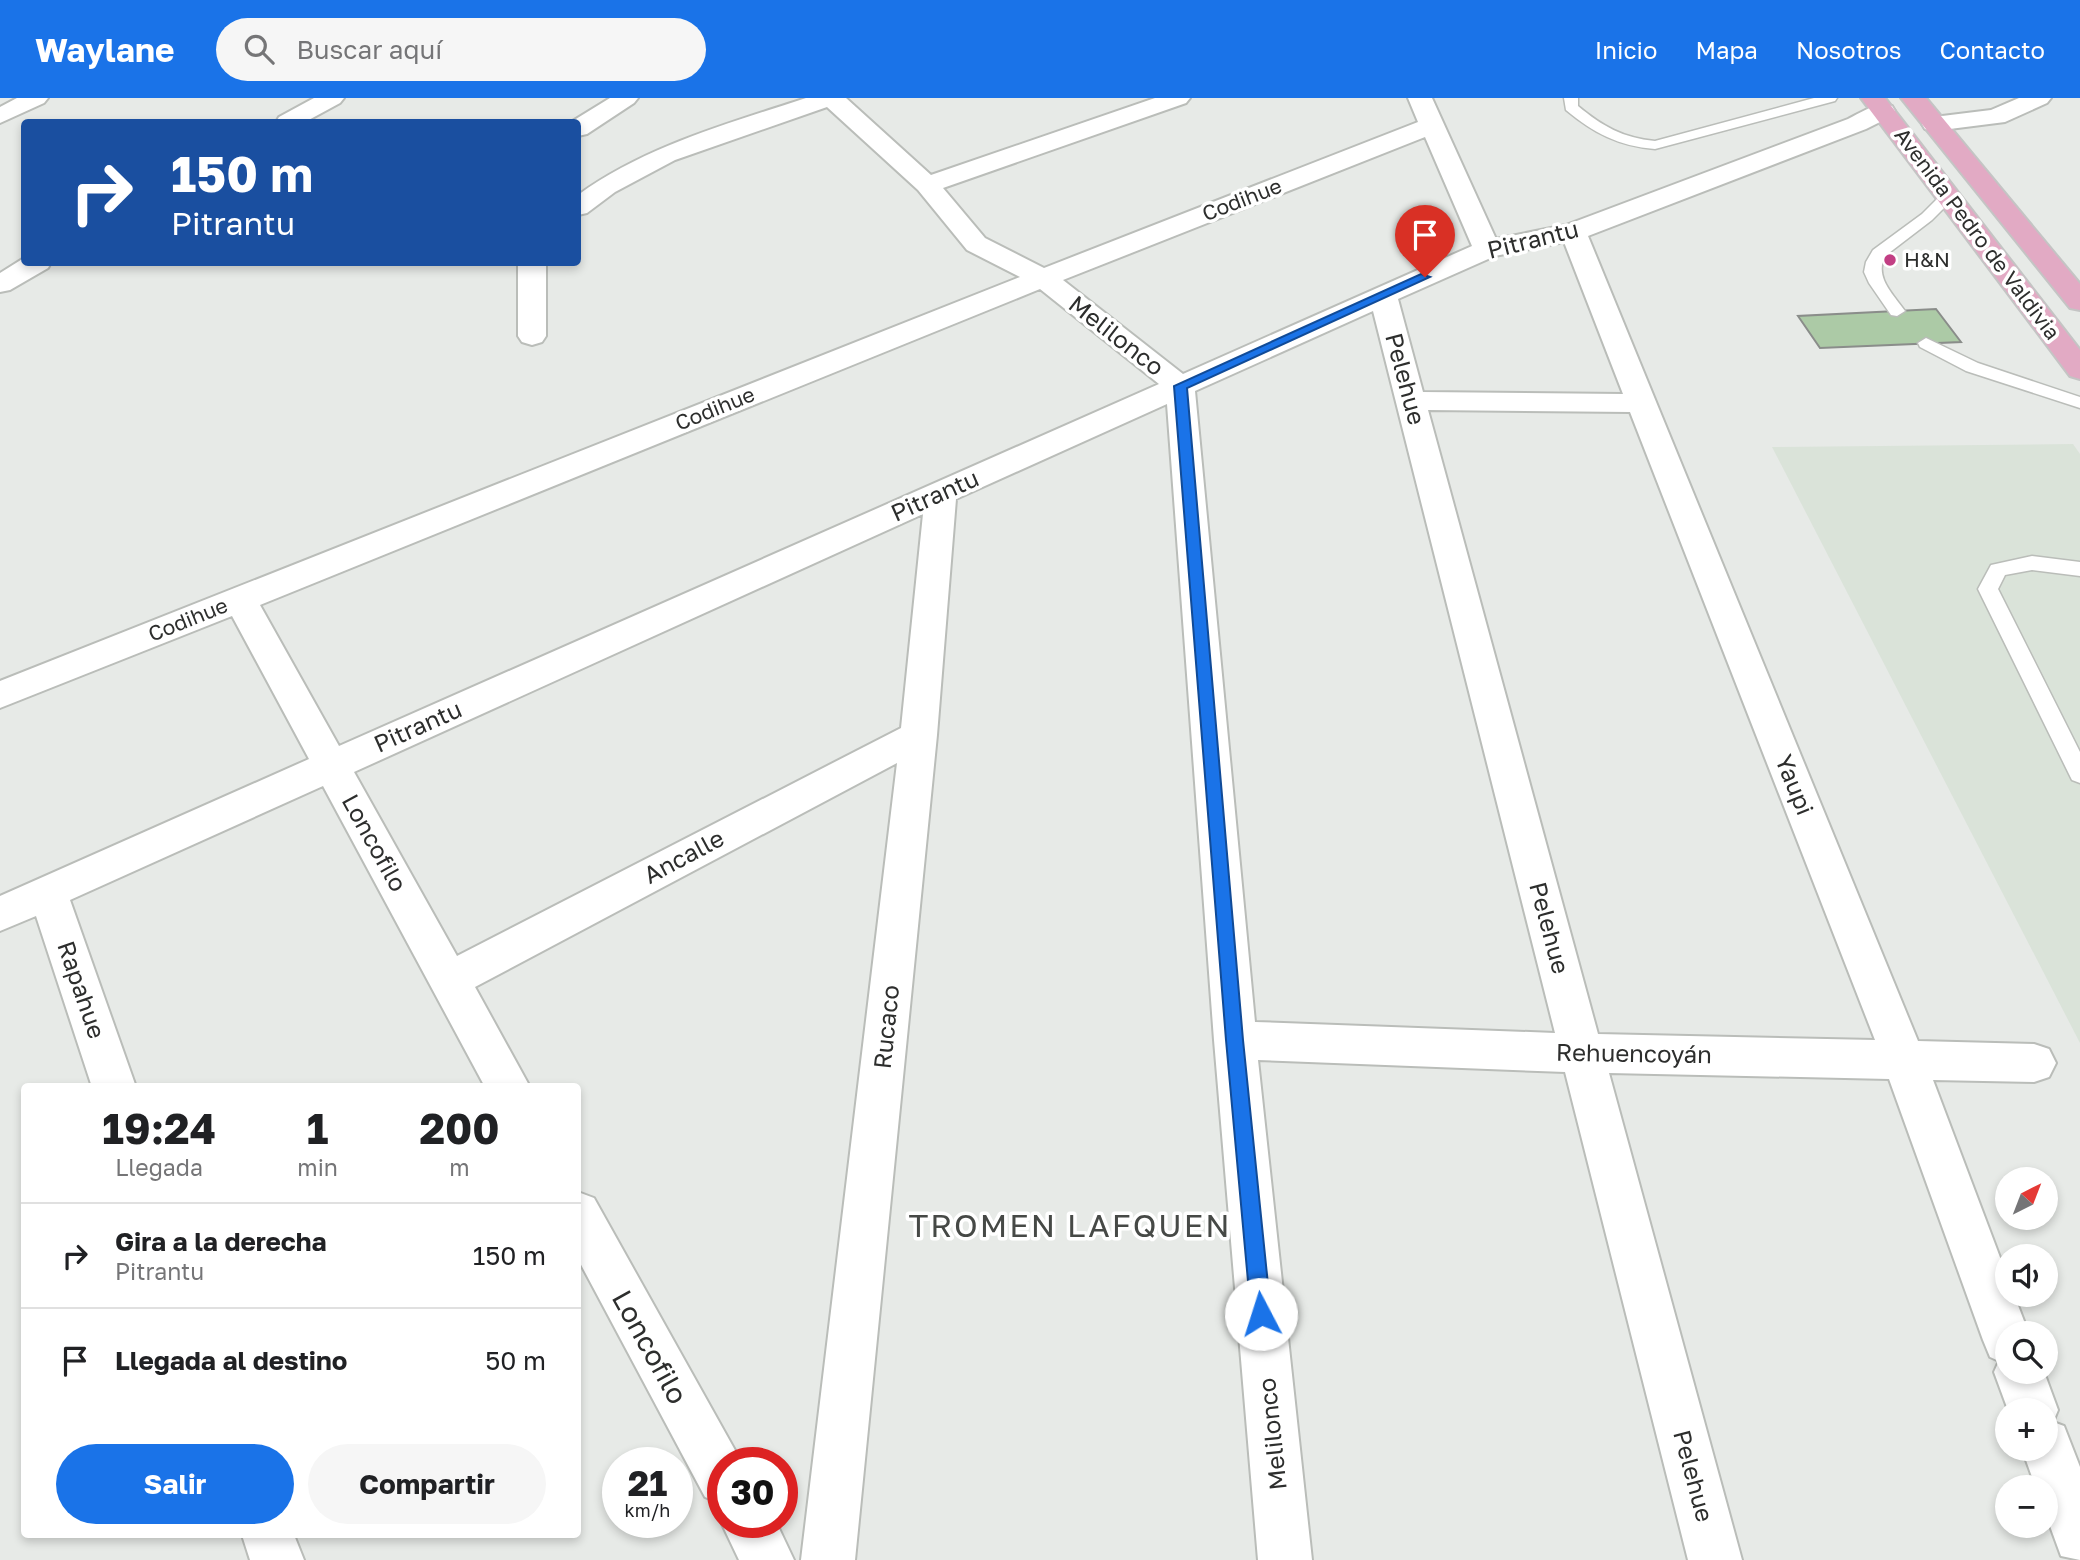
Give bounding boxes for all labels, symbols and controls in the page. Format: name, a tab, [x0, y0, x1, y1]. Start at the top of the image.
search box	[216, 18, 706, 81]
text: Waylane	[35, 30, 174, 69]
icon: search	[240, 30, 278, 68]
text: Buscar aquí	[296, 34, 442, 65]
text: Inicio	[1595, 35, 1657, 64]
text: Mapa	[1695, 35, 1758, 64]
text: Nosotros	[1796, 35, 1902, 64]
text: Contacto	[1940, 35, 2045, 64]
street label: Avenida Pedro de Valdivia	[1890, 122, 2066, 345]
text: 150 m	[171, 144, 313, 203]
icon: right	[56, 147, 147, 238]
street label: Codihue	[1198, 172, 1285, 226]
text: Pitrantu	[171, 204, 295, 242]
pin	[1395, 205, 1455, 277]
street label: Pitrantu	[1484, 213, 1581, 264]
icon: arrive	[1406, 216, 1444, 254]
place label: H&N	[1904, 246, 1950, 272]
marker: H&N	[1882, 252, 1898, 268]
street label: Melilonco	[1064, 289, 1170, 381]
street label: Pelehue	[1380, 329, 1433, 428]
street label: Codihue	[671, 380, 758, 436]
street label: Pitrantu	[886, 462, 983, 527]
street label: Codihue	[144, 591, 231, 647]
street label: Pitrantu	[369, 693, 466, 758]
street label: Yaupi	[1770, 750, 1821, 819]
street label: Loncofilo	[337, 789, 414, 896]
street label: Ancalle	[638, 823, 728, 889]
street label: Pelehue	[1524, 878, 1577, 977]
street label: Rapahue	[52, 937, 113, 1042]
street label: Rucaco	[867, 983, 904, 1070]
street label: Rehuencoyán	[1556, 1037, 1712, 1068]
text: 19:24	[102, 1103, 216, 1153]
text: 1	[307, 1103, 329, 1153]
text: 200	[419, 1103, 500, 1153]
text: Llegada	[115, 1153, 203, 1181]
text: min	[297, 1153, 338, 1181]
text: m	[449, 1153, 470, 1181]
north arrow	[1995, 1167, 2058, 1230]
map controls	[1995, 1167, 2058, 1538]
district label: TROMEN LAFQUEN	[908, 1206, 1232, 1244]
text: Gira a la derecha	[115, 1226, 327, 1257]
icon: right	[56, 1237, 94, 1275]
text: 150 m	[473, 1240, 546, 1271]
button: sound	[1995, 1244, 2058, 1307]
text: Pitrantu	[115, 1257, 204, 1285]
position arrow	[1224, 1277, 1298, 1351]
street label: Loncofilo	[606, 1284, 695, 1409]
button: search	[1995, 1321, 2058, 1384]
icon: arrive	[56, 1342, 94, 1380]
text: Llegada al destino	[115, 1345, 347, 1376]
text: 50 m	[485, 1345, 546, 1376]
street label: Melilonco	[1251, 1377, 1292, 1492]
button: +	[1995, 1398, 2058, 1461]
street label: Pelehue	[1668, 1426, 1721, 1525]
button: Salir	[56, 1444, 294, 1524]
button: Compartir	[308, 1444, 546, 1524]
speed limit sign: 30	[707, 1447, 798, 1538]
text: 21	[628, 1462, 667, 1504]
button: −	[1995, 1475, 2058, 1538]
text: km/h	[625, 1499, 670, 1521]

